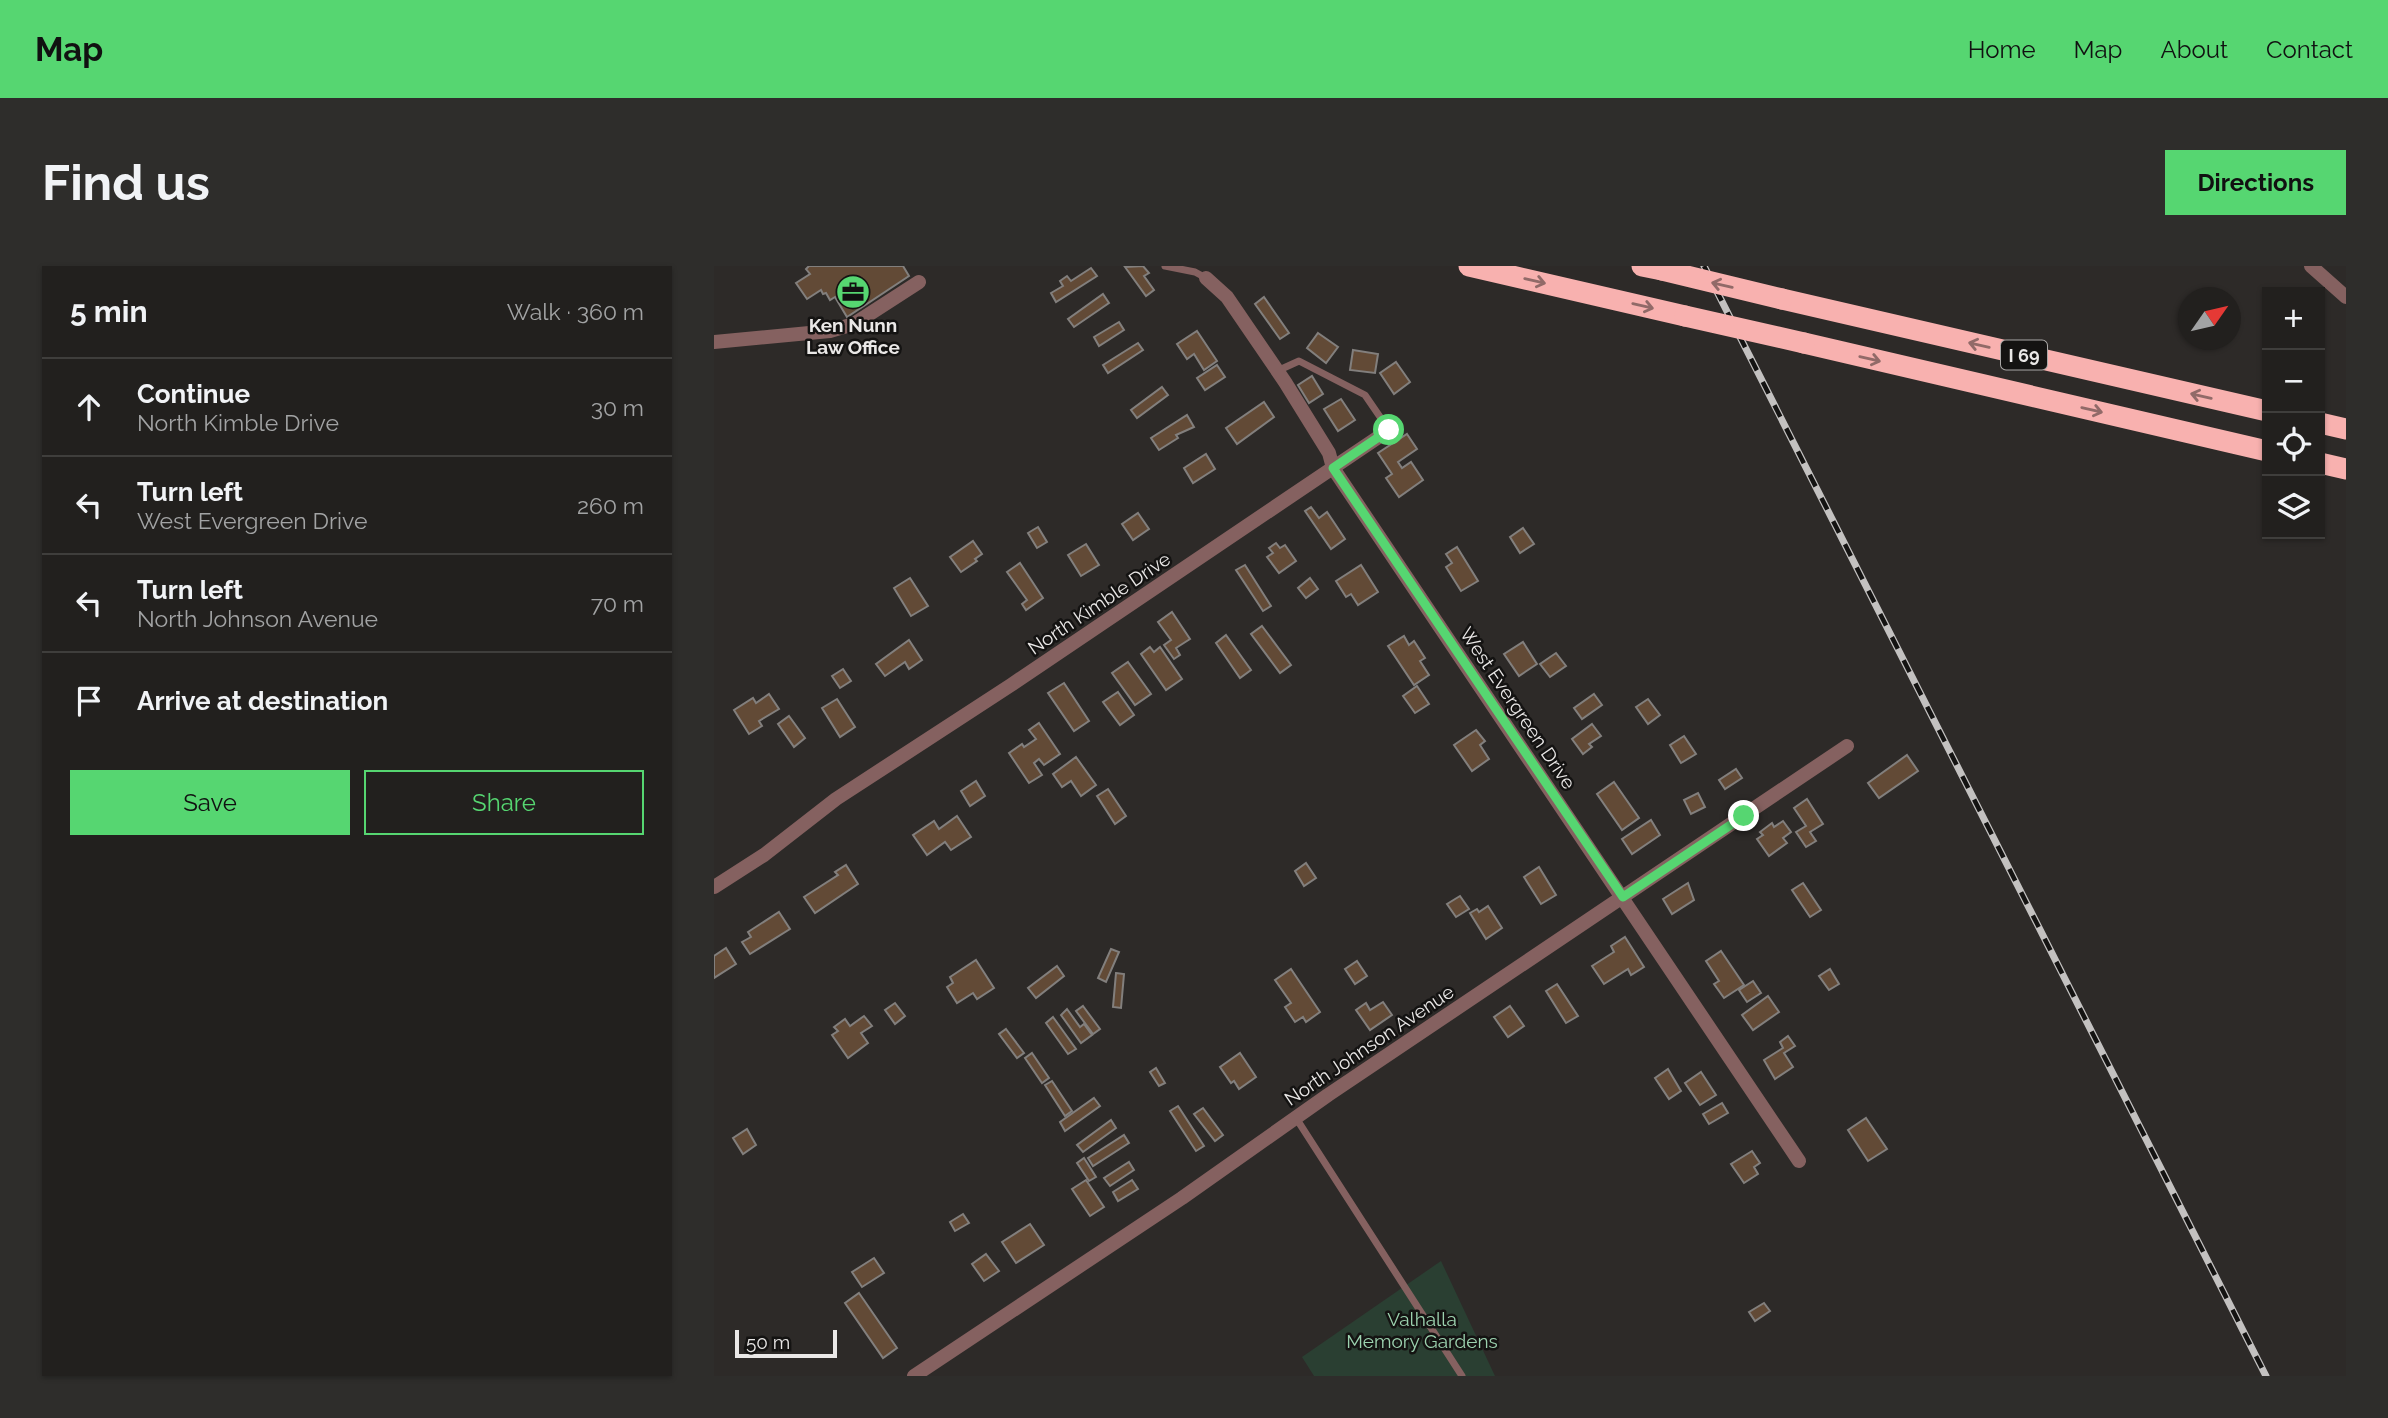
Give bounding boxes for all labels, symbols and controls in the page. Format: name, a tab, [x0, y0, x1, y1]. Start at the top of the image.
text: Map	[35, 30, 103, 69]
text: Home	[1968, 35, 2036, 64]
text: Map	[2074, 35, 2122, 64]
text: About	[2160, 35, 2228, 64]
text: Contact	[2266, 35, 2353, 64]
button: Directions	[2165, 150, 2346, 215]
text: Find us	[42, 154, 210, 211]
office icon: Ken Nunn Law Office	[834, 273, 872, 311]
one-way arrow	[1523, 275, 1546, 288]
one-way arrow	[1711, 278, 1734, 291]
north arrow	[2178, 287, 2241, 350]
map controls	[2262, 287, 2325, 539]
button: +	[2262, 287, 2325, 350]
text: 5 min	[70, 294, 148, 329]
text: Walk · 360 m	[507, 298, 644, 325]
one-way arrow	[1631, 300, 1654, 313]
place label: Ken Nunn Law Office	[806, 314, 900, 358]
one-way arrow	[1968, 337, 1991, 351]
road number: I 69	[2001, 340, 2047, 370]
button: −	[2262, 350, 2325, 413]
one-way arrow	[1859, 353, 1881, 366]
text: Continue	[137, 379, 250, 409]
icon: ahead	[70, 388, 108, 426]
one-way arrow	[2190, 388, 2213, 402]
text: 30 m	[591, 394, 644, 421]
one-way arrow	[2080, 404, 2103, 417]
text: North Kimble Drive	[137, 409, 339, 436]
button: locate	[2262, 413, 2325, 476]
route start	[1373, 414, 1404, 445]
button: layers	[2262, 476, 2325, 539]
text: Turn left	[137, 477, 243, 507]
icon: left	[70, 486, 108, 524]
text: 260 m	[577, 492, 644, 519]
text: West Evergreen Drive	[137, 507, 367, 534]
street label: North Kimble Drive	[1024, 547, 1174, 659]
text: Turn left	[137, 575, 243, 605]
icon: left	[70, 584, 108, 622]
text: 70 m	[591, 590, 644, 617]
text: North Johnson Avenue	[137, 605, 378, 632]
street label: West Evergreen Drive	[1456, 623, 1580, 793]
icon: arrive	[70, 682, 108, 720]
text: Arrive at destination	[137, 686, 388, 716]
button: Save	[70, 770, 350, 835]
button: Share	[364, 770, 644, 835]
route end	[1728, 800, 1759, 831]
street label: North Johnson Avenue	[1280, 980, 1458, 1110]
park label: Valhalla Memory Gardens	[1346, 1308, 1498, 1352]
scale bar	[735, 1327, 836, 1359]
text: 50 m	[746, 1331, 790, 1353]

